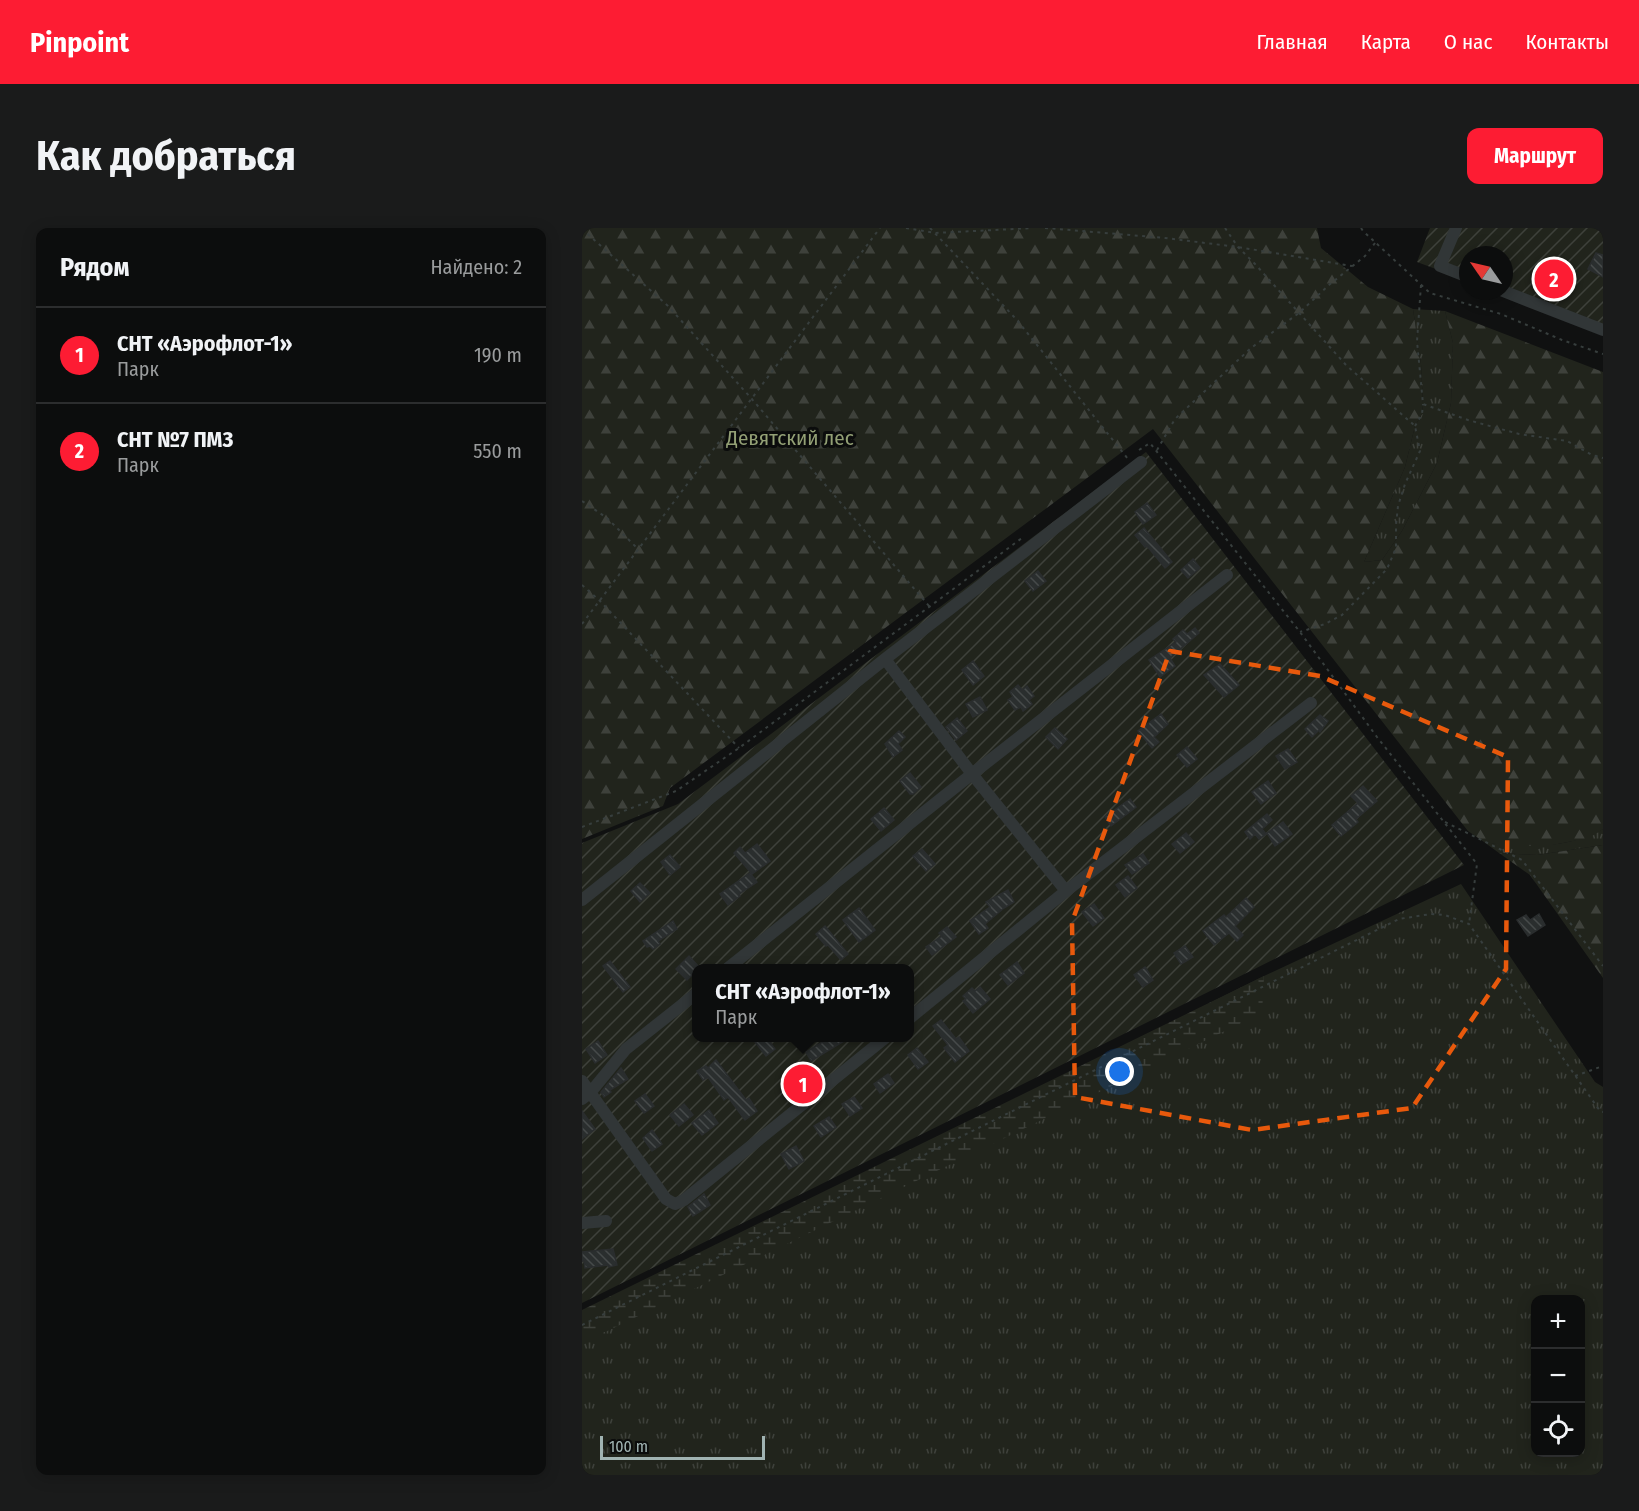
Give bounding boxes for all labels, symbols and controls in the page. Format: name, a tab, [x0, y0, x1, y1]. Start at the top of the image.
text: Pinpoint	[30, 26, 129, 59]
text: Главная	[1257, 29, 1328, 55]
text: Карта	[1361, 29, 1411, 55]
text: О нас	[1444, 29, 1492, 55]
text: Контакты	[1525, 29, 1609, 55]
button: Маршрут	[1467, 128, 1603, 184]
text: Как добраться	[36, 131, 296, 181]
north arrow	[1459, 246, 1513, 300]
text: Рядом	[60, 252, 129, 283]
text: Найдено: 2	[430, 255, 522, 279]
pin: 2	[1534, 256, 1574, 302]
text: СНТ «Аэрофлот-1»	[117, 330, 293, 357]
text: 1	[75, 343, 84, 367]
text: 190 m	[474, 343, 522, 367]
text: Парк	[117, 357, 159, 381]
park label: Девятский лес	[725, 425, 854, 451]
text: СНТ №7 ПМЗ	[117, 426, 233, 453]
text: 2	[75, 439, 84, 463]
text: 550 m	[473, 439, 522, 463]
text: Парк	[117, 453, 159, 477]
popup	[692, 964, 914, 1042]
text: СНТ «Аэрофлот-1»	[715, 978, 891, 1005]
text: Парк	[715, 1005, 757, 1029]
your location	[1105, 1057, 1134, 1086]
pin: 1	[784, 1062, 822, 1106]
map controls	[1531, 1295, 1585, 1457]
button: +	[1531, 1295, 1585, 1349]
button: −	[1531, 1349, 1585, 1403]
button: locate	[1531, 1403, 1585, 1457]
scale bar	[600, 1433, 765, 1460]
text: 100 m	[609, 1437, 648, 1456]

